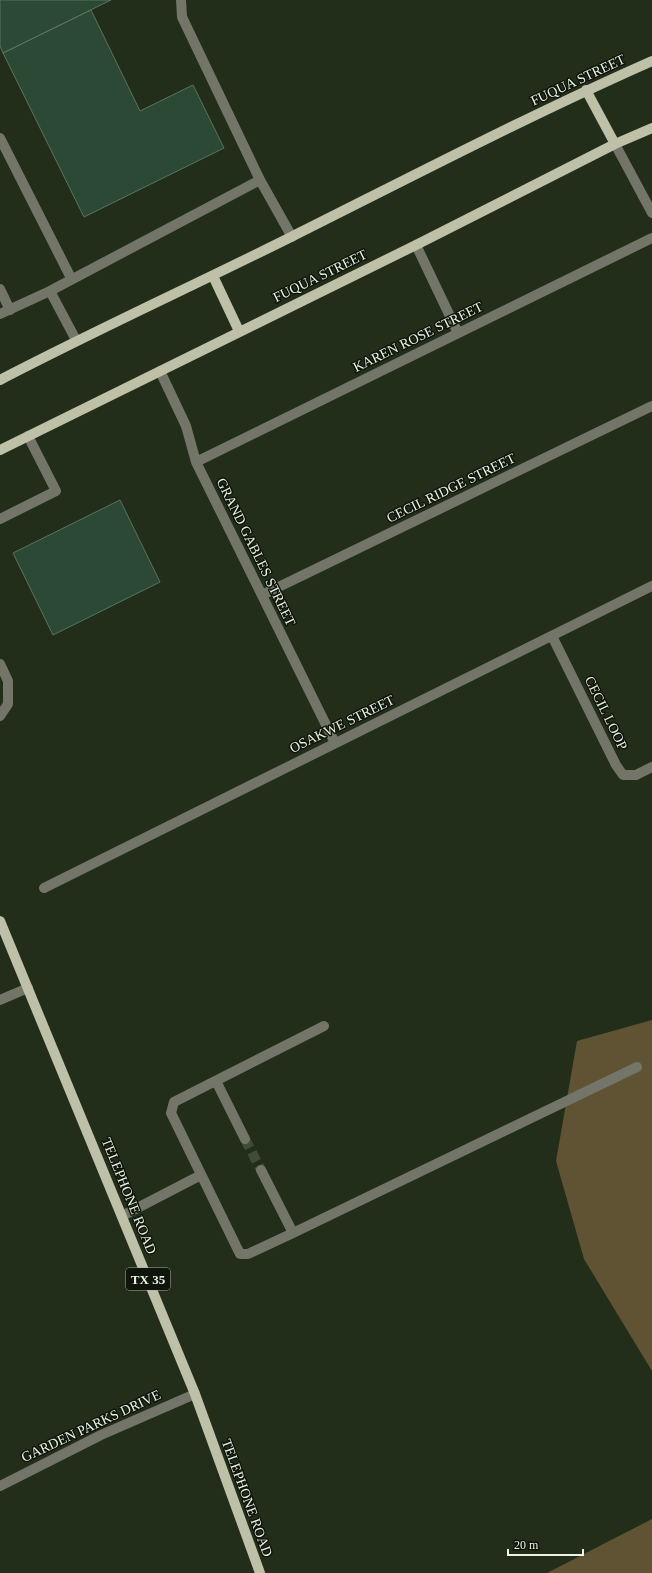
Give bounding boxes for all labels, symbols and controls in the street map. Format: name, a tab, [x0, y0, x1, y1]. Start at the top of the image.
street label: FUQUA STREET	[528, 51, 628, 108]
street label: FUQUA STREET	[271, 247, 370, 305]
street label: KAREN ROSE STREET	[351, 299, 486, 375]
street label: CECIL RIDGE STREET	[384, 450, 518, 526]
street label: GRAND GABLES STREET	[214, 476, 299, 629]
street label: CECIL LOOP	[582, 674, 630, 752]
street label: OSAKWE STREET	[287, 692, 397, 756]
street label: TELEPHONE ROAD	[99, 1136, 159, 1256]
road number: TX 35	[126, 1268, 170, 1290]
street label: GARDEN PARKS DRIVE	[19, 1387, 163, 1465]
street label: TELEPHONE ROAD	[219, 1437, 275, 1559]
scale bar	[508, 1531, 583, 1557]
text: 20 m	[514, 1538, 539, 1552]

